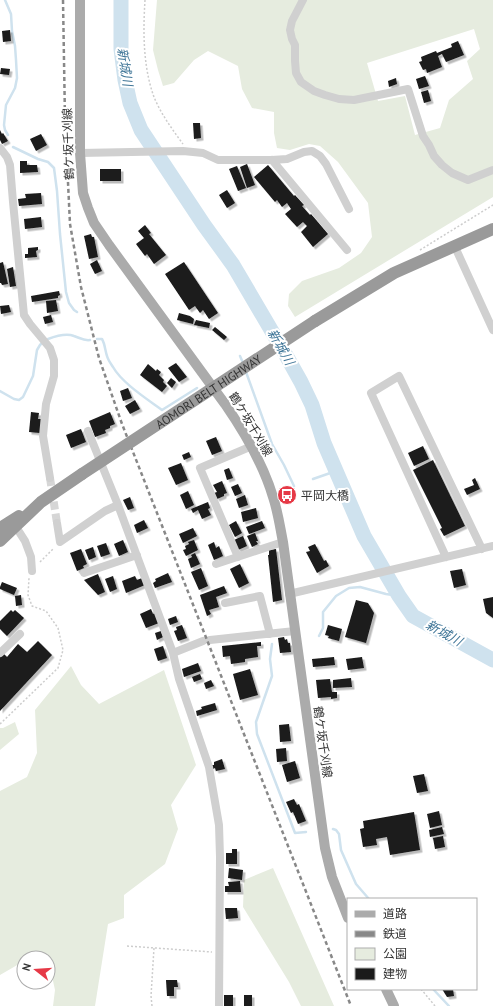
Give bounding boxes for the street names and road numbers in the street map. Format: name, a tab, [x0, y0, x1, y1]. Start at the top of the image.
street label: 鶴ケ坂千刈線	[59, 108, 77, 180]
street label: AOMORI BELT HIGHWAY	[152, 351, 264, 431]
street label: 鶴ケ坂千刈線	[226, 389, 276, 459]
street label: 鶴ケ坂千刈線	[311, 705, 335, 779]

